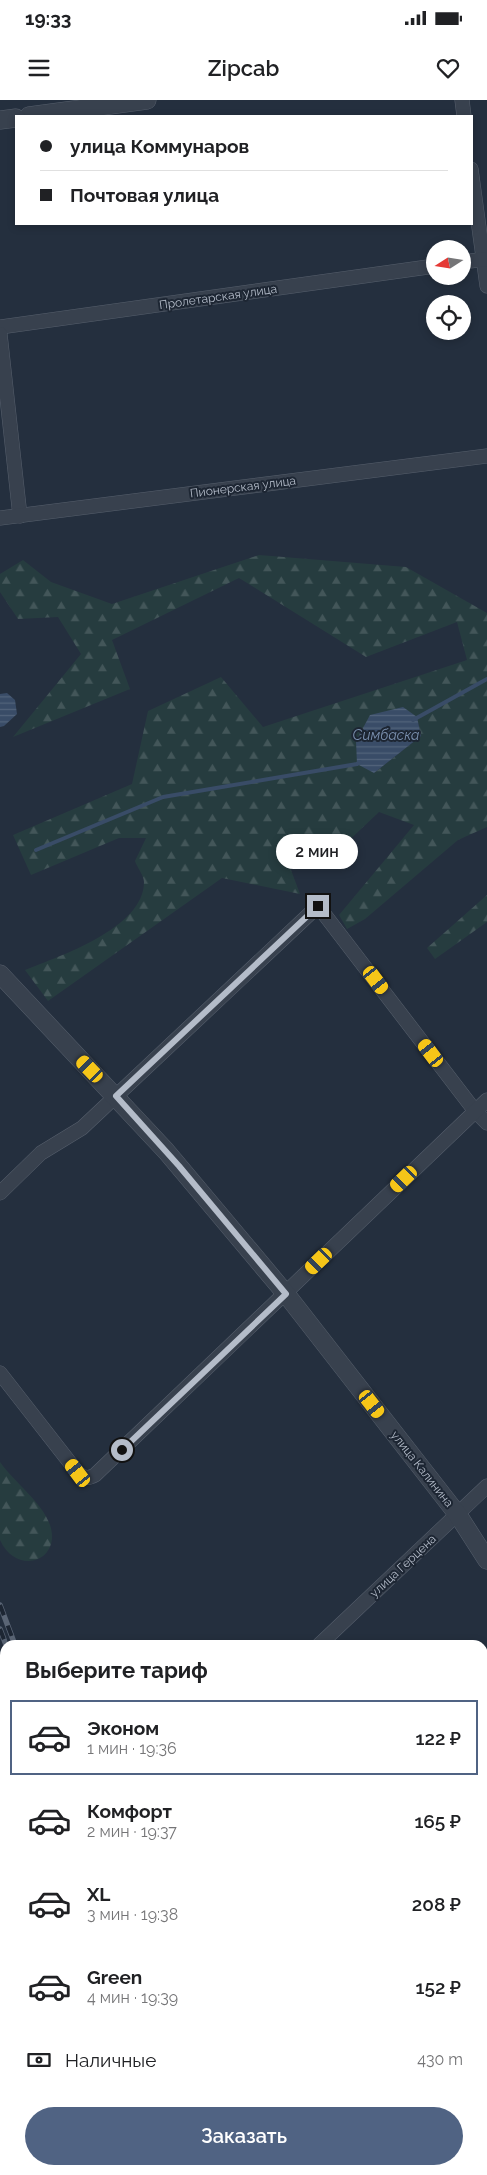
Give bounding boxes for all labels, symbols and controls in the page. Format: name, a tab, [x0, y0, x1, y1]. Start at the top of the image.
text: 19:33	[25, 7, 71, 29]
icon: menu	[25, 54, 53, 82]
icon: heart	[434, 54, 462, 82]
text: Zipcab	[208, 55, 279, 81]
text: улица Коммунаров	[70, 135, 249, 157]
text: Почтовая улица	[70, 184, 219, 206]
north arrow	[426, 240, 471, 285]
map controls	[426, 240, 471, 340]
street label: Пролетарская улица	[158, 282, 278, 312]
button: locate	[426, 295, 471, 340]
street label: Пионерская улица	[189, 474, 297, 500]
water label: Симбаска	[353, 727, 419, 743]
callout: 2 мин	[277, 834, 359, 868]
text: 2 мин	[295, 842, 339, 861]
route end	[307, 895, 329, 917]
car	[360, 964, 391, 996]
car	[415, 1037, 446, 1069]
car	[74, 1053, 105, 1085]
car	[387, 1163, 420, 1195]
car	[302, 1245, 335, 1277]
car	[356, 1388, 387, 1420]
street label: улица Калинина	[388, 1428, 456, 1510]
route start	[111, 1439, 133, 1461]
car	[62, 1457, 93, 1489]
street label: улица Герцена	[367, 1532, 439, 1600]
text: Выберите тариф	[25, 1657, 208, 1683]
icon: car	[27, 1715, 72, 1760]
text: Эконом	[87, 1717, 159, 1739]
text: 122 ₽	[416, 1727, 461, 1749]
text: 1 мин · 19:36	[87, 1739, 177, 1758]
icon: car	[27, 1798, 72, 1843]
text: Комфорт	[87, 1800, 172, 1822]
text: 165 ₽	[414, 1810, 461, 1832]
text: 2 мин · 19:37	[87, 1822, 177, 1841]
icon: car	[27, 1881, 72, 1926]
text: XL	[87, 1883, 110, 1905]
text: 208 ₽	[412, 1893, 461, 1915]
text: 3 мин · 19:38	[87, 1905, 178, 1924]
icon: car	[27, 1964, 72, 2009]
text: Green	[87, 1966, 142, 1988]
text: 152 ₽	[415, 1976, 461, 1998]
text: 4 мин · 19:39	[87, 1988, 178, 2007]
icon: cash	[25, 2046, 53, 2074]
text: Наличные	[65, 2049, 156, 2071]
text: 430 m	[417, 2050, 463, 2069]
button: Заказать	[25, 2107, 463, 2165]

